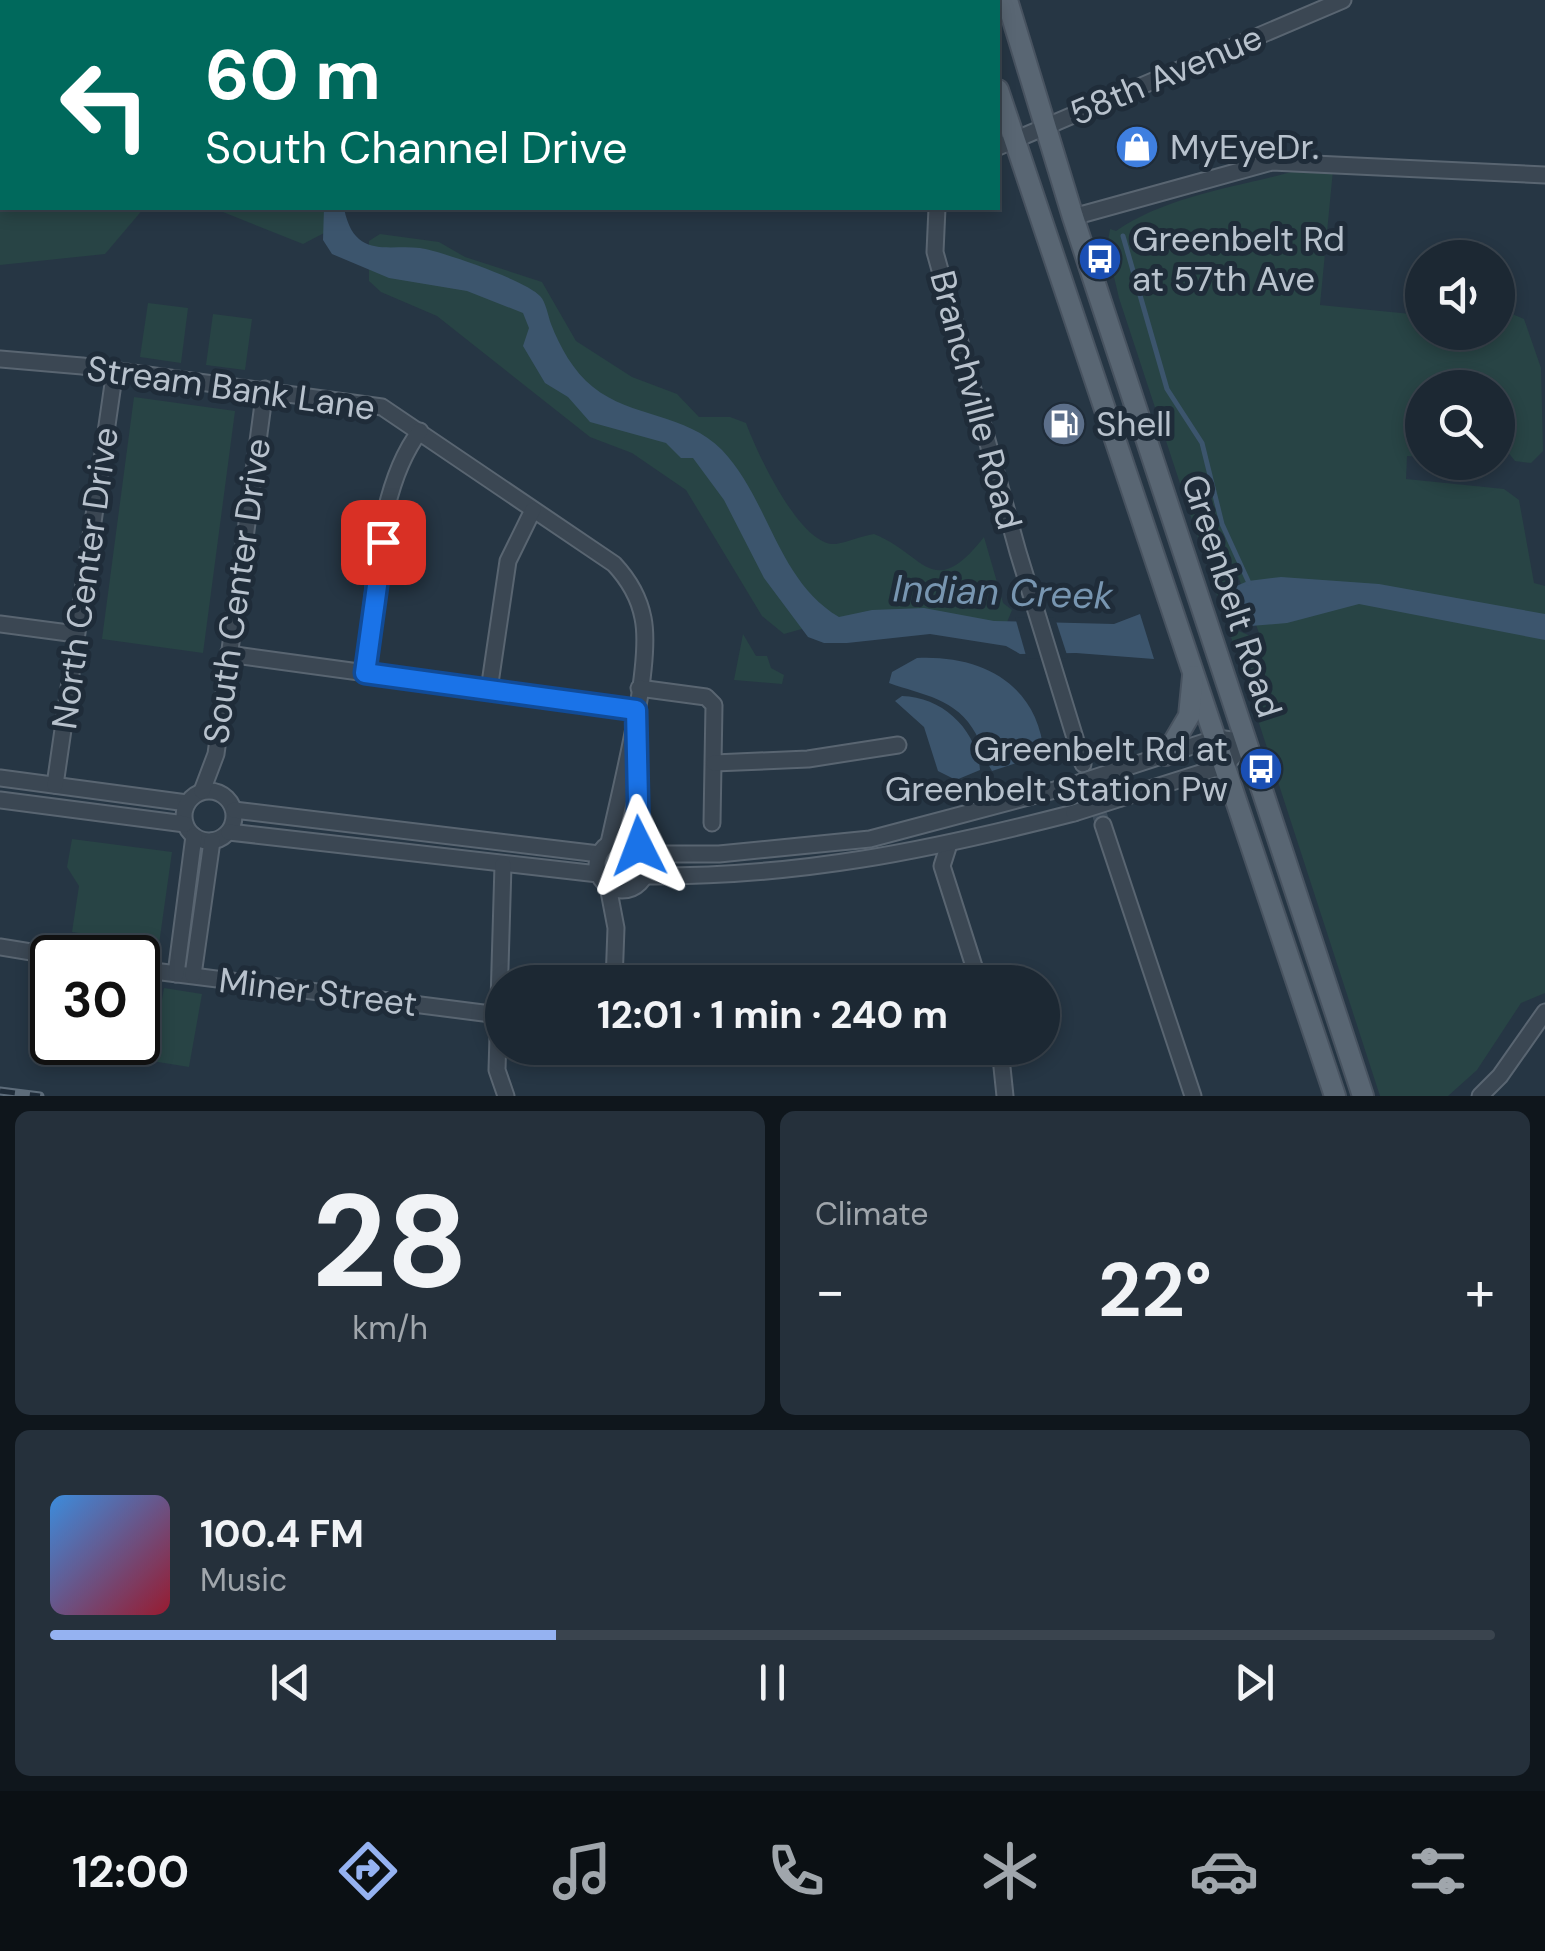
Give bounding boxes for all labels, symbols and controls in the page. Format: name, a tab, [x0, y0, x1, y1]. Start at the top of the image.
street label: 58th Avenue	[1063, 14, 1269, 136]
text: 60 m	[205, 30, 381, 121]
icon: left	[40, 40, 170, 170]
text: South Channel Drive	[205, 118, 627, 177]
shop icon: MyEyeDr.	[1114, 124, 1160, 170]
place label: MyEyeDr.	[1170, 124, 1319, 170]
place label: Greenbelt Rd at 57th Ave	[1132, 216, 1345, 302]
bus stop icon: Greenbelt Rd at 57th Ave	[1077, 236, 1123, 282]
map controls	[1405, 240, 1515, 480]
button: sound	[1405, 240, 1515, 350]
street label: Branchville Road	[919, 266, 1033, 534]
street label: Stream Bank Lane	[84, 345, 378, 431]
button: search	[1405, 370, 1515, 480]
fuel station icon: Shell	[1041, 401, 1087, 447]
place label: Shell	[1096, 401, 1172, 447]
street label: North Center Drive	[41, 424, 129, 732]
street label: South Center Drive	[193, 435, 281, 747]
street label: Greenbelt Road	[1171, 469, 1293, 723]
pin	[341, 500, 426, 585]
icon: arrive	[356, 515, 411, 570]
water label: Indian Creek	[892, 563, 1115, 621]
place label: Greenbelt Rd at Greenbelt Station Pw	[885, 726, 1228, 812]
bus stop icon: Greenbelt Rd at Greenbelt Station Pw	[1238, 746, 1284, 792]
position arrow	[587, 794, 691, 898]
speed limit sign: 30	[30, 935, 160, 1065]
street label: Miner Street	[216, 957, 420, 1027]
text: 12:01 · 1 min · 240 m	[597, 990, 948, 1040]
text: 28	[312, 1157, 468, 1326]
text: Climate	[815, 1193, 929, 1235]
text: 22°	[1098, 1242, 1212, 1339]
text: −	[815, 1255, 845, 1327]
text: +	[1465, 1255, 1495, 1327]
text: km/h	[352, 1307, 428, 1349]
text: 100.4 FM	[200, 1509, 364, 1559]
text: Music	[200, 1559, 287, 1601]
icon: previous	[263, 1655, 318, 1710]
icon: pause	[745, 1655, 800, 1710]
icon: next	[1227, 1655, 1282, 1710]
icon: directions	[333, 1836, 403, 1906]
icon: music	[547, 1836, 617, 1906]
icon: phone	[761, 1836, 831, 1906]
icon: climate	[975, 1836, 1045, 1906]
icon: car	[1189, 1836, 1259, 1906]
icon: filters	[1403, 1836, 1473, 1906]
text: 12:00	[72, 1842, 189, 1901]

